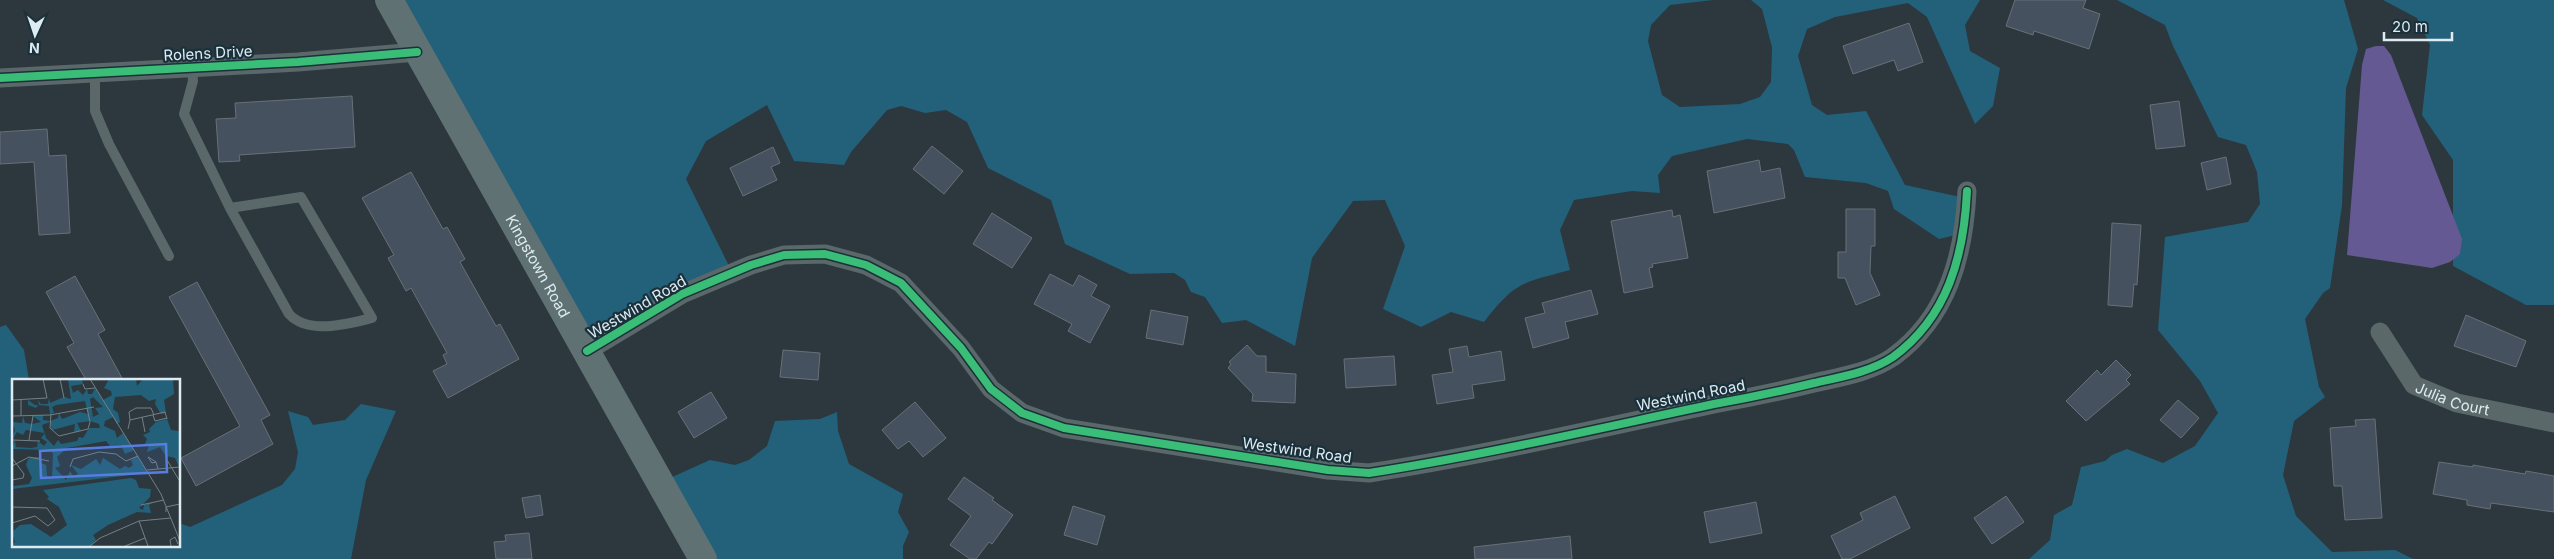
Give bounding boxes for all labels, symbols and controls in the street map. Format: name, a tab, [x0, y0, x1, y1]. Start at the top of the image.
north arrow	[10, 10, 60, 60]
scale bar	[2384, 10, 2452, 42]
text: 20 m	[2392, 17, 2428, 36]
text: N	[29, 40, 40, 57]
street label: Rolens Drive	[163, 41, 253, 65]
street label: Kingstown Road	[502, 211, 575, 321]
street label: Westwind Road	[585, 271, 689, 343]
street label: Westwind Road	[1635, 375, 1747, 415]
street label: Julia Court	[2413, 377, 2491, 419]
inset map	[12, 379, 180, 546]
street label: Westwind Road	[1241, 433, 1353, 467]

